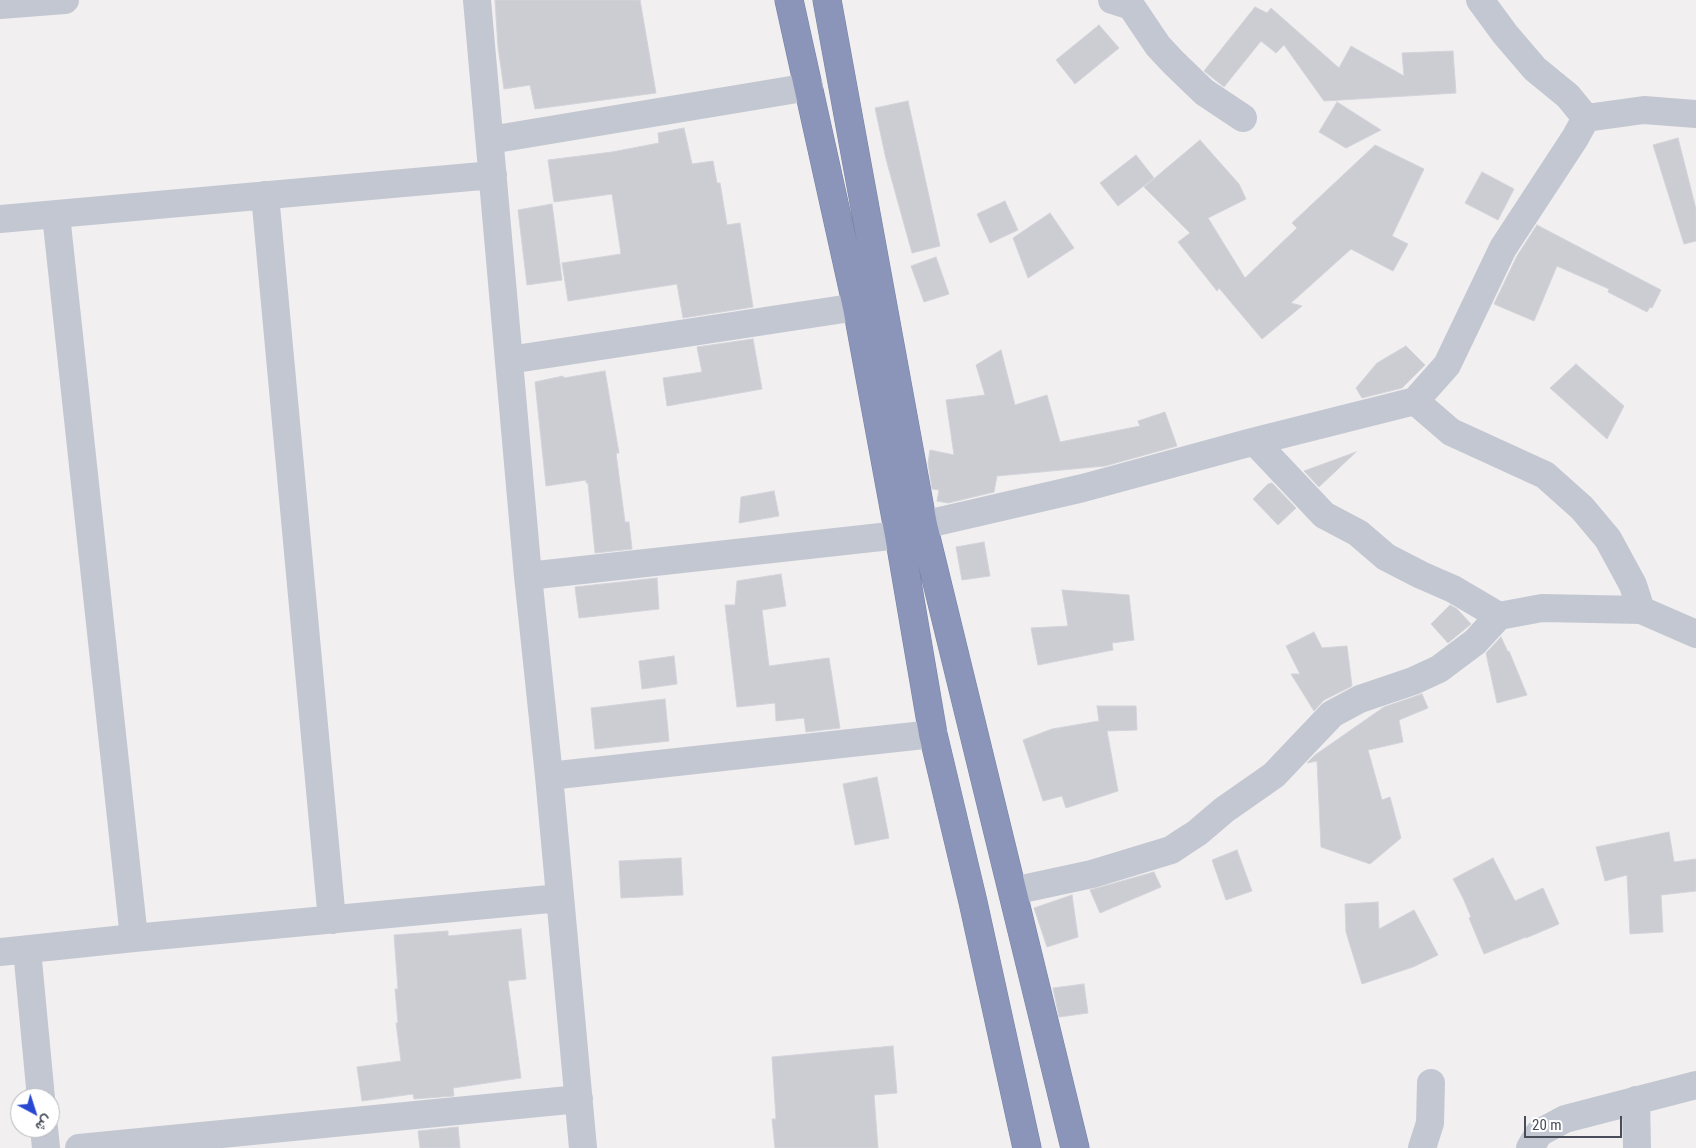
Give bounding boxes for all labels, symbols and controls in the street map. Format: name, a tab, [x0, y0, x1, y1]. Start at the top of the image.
north arrow	[10, 1088, 60, 1138]
scale bar	[1526, 1106, 1624, 1138]
text: ش	[32, 1112, 56, 1135]
text: 20 m	[1532, 1116, 1562, 1134]

